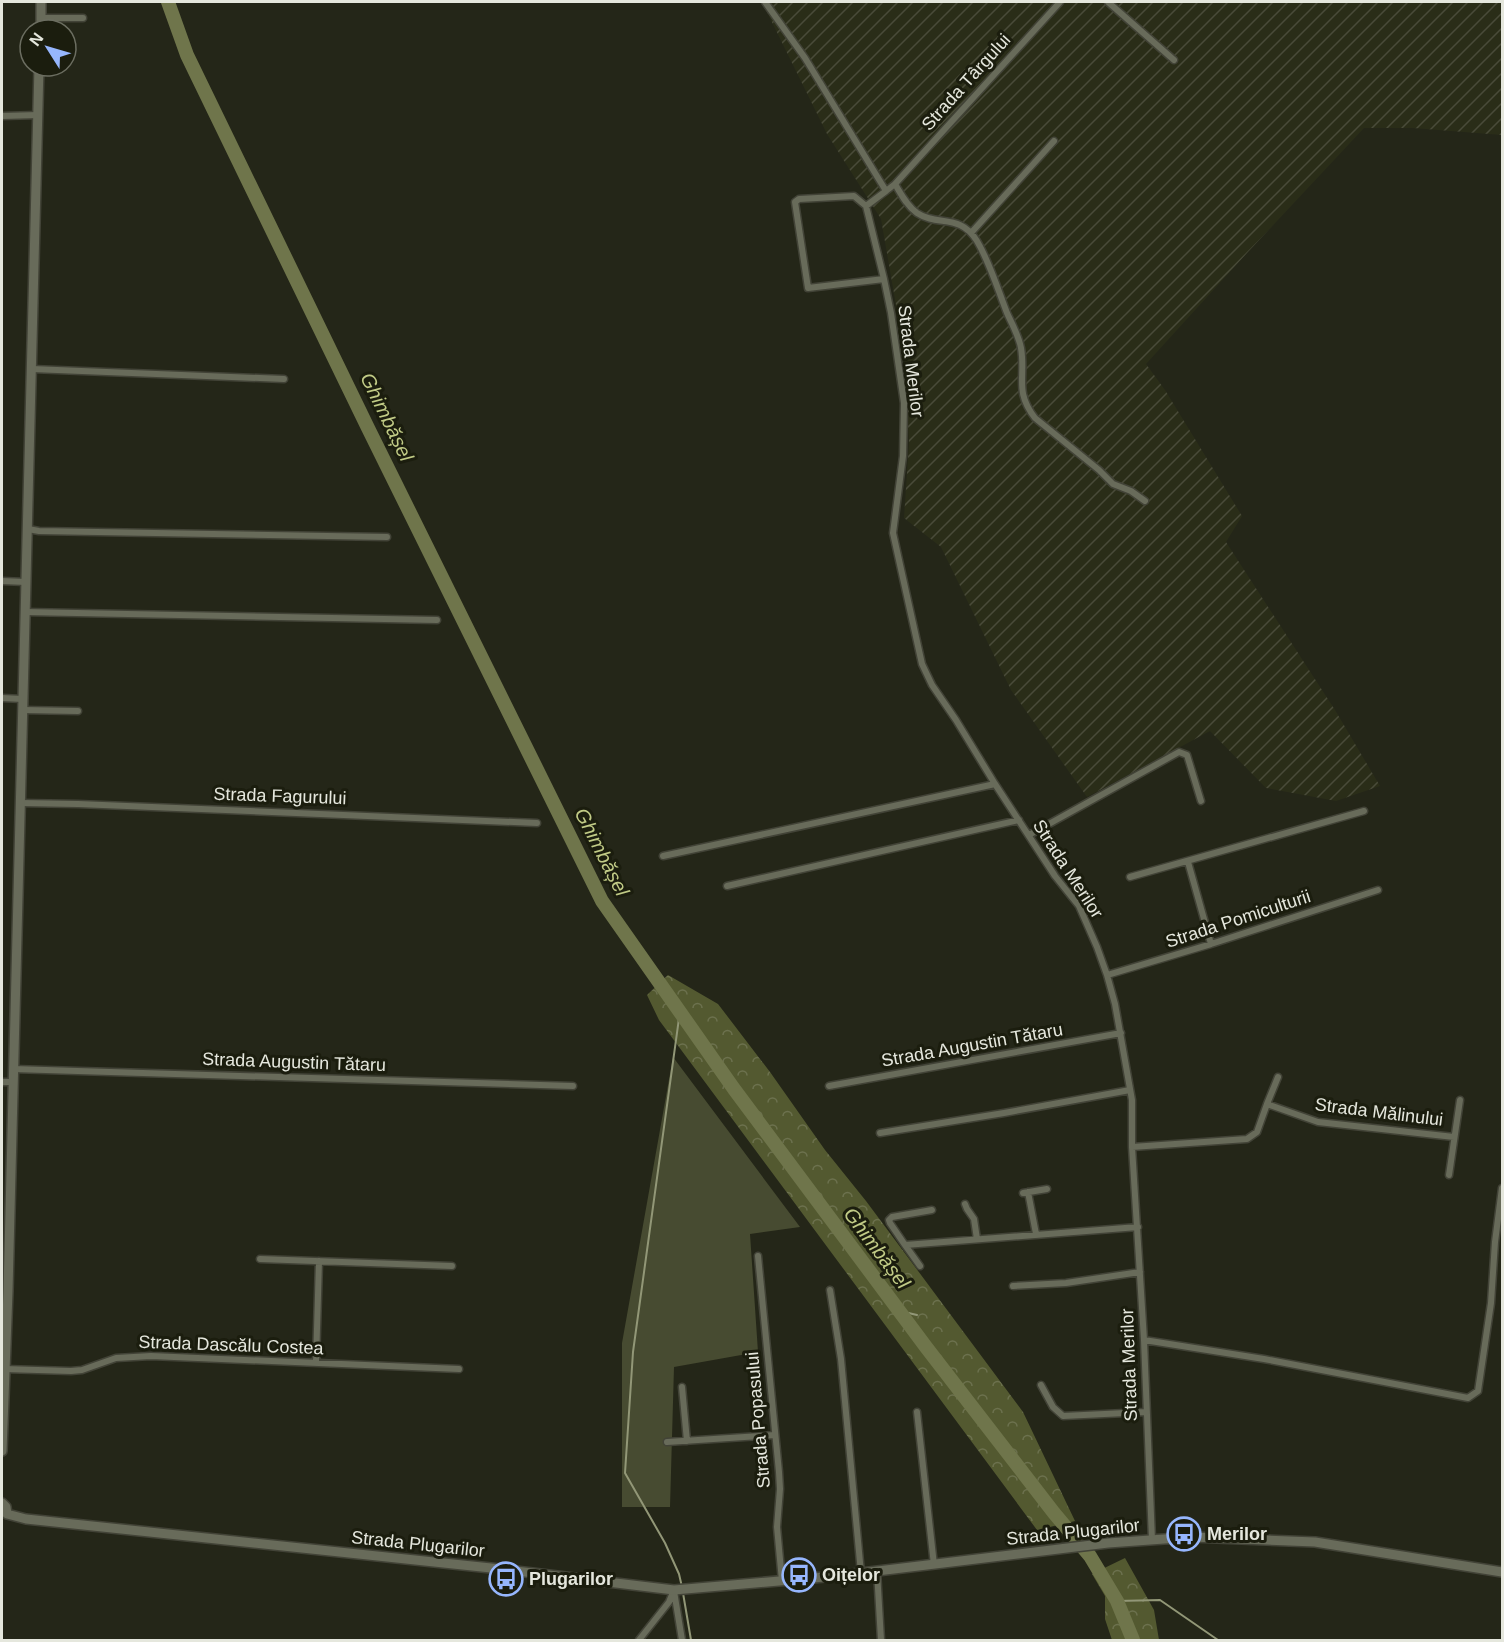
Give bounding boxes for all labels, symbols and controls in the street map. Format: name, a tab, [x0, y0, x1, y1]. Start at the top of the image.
north arrow	[18, 18, 78, 78]
text: N	[26, 30, 47, 49]
street label: Strada Târgului	[918, 30, 1014, 134]
street label: Strada Merilor	[894, 304, 928, 418]
water label: Ghimbășel	[356, 369, 418, 465]
street label: Strada Fagurului	[213, 784, 347, 808]
water label: Ghimbășel	[570, 804, 634, 900]
street label: Strada Merilor	[1029, 816, 1107, 922]
street label: Strada Pomiculturii	[1163, 886, 1313, 952]
street label: Strada Augustin Tătaru	[880, 1019, 1064, 1071]
street label: Strada Augustin Tătaru	[202, 1049, 386, 1075]
street label: Strada Mălinului	[1314, 1094, 1444, 1130]
water label: Ghimbășel	[839, 1203, 915, 1293]
street label: Strada Merilor	[1117, 1308, 1141, 1422]
street label: Strada Dascălu Costea	[138, 1332, 325, 1358]
street label: Strada Popasului	[742, 1351, 774, 1489]
street label: Strada Plugarilor	[1005, 1515, 1141, 1549]
bus stop icon: Merilor	[1166, 1516, 1202, 1552]
place label: Merilor	[1207, 1524, 1267, 1544]
street label: Strada Plugarilor	[350, 1527, 486, 1561]
bus stop icon: Oițelor	[781, 1557, 817, 1593]
bus stop icon: Plugarilor	[488, 1561, 524, 1597]
place label: Oițelor	[822, 1565, 880, 1585]
place label: Plugarilor	[529, 1569, 613, 1589]

